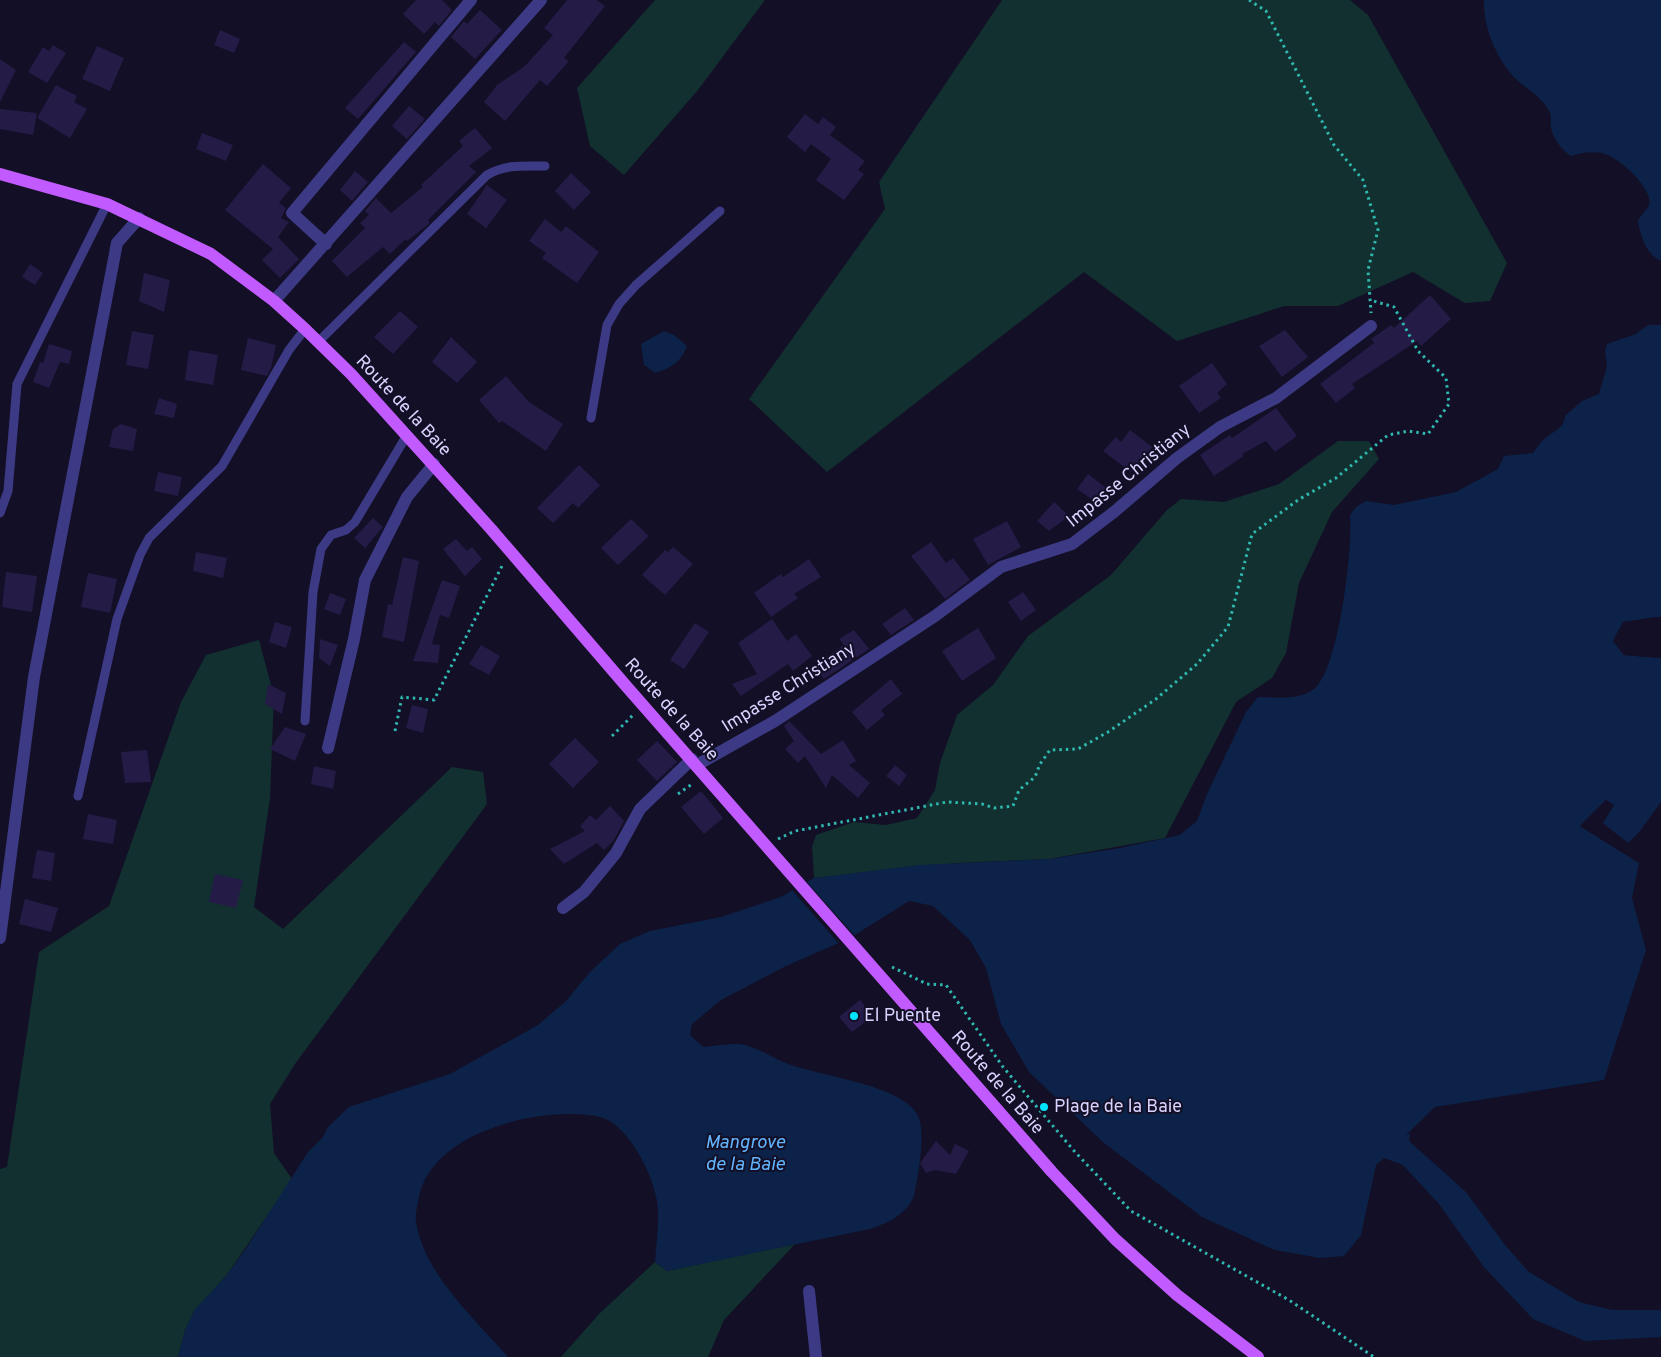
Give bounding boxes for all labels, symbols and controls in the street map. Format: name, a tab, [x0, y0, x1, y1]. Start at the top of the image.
street label: Route de la Baie	[350, 350, 456, 462]
street label: Impasse Christiany	[1062, 419, 1196, 533]
street label: Impasse Christiany	[718, 638, 860, 738]
street label: Route de la Baie	[619, 654, 723, 766]
place label: El Puente	[864, 1005, 941, 1028]
marker: El Puente	[848, 1010, 860, 1022]
street label: Route de la Baie	[946, 1026, 1048, 1140]
place label: Plage de la Baie	[1054, 1096, 1182, 1119]
marker: Plage de la Baie	[1038, 1101, 1050, 1113]
water label: Mangrove de la Baie	[705, 1131, 785, 1177]

